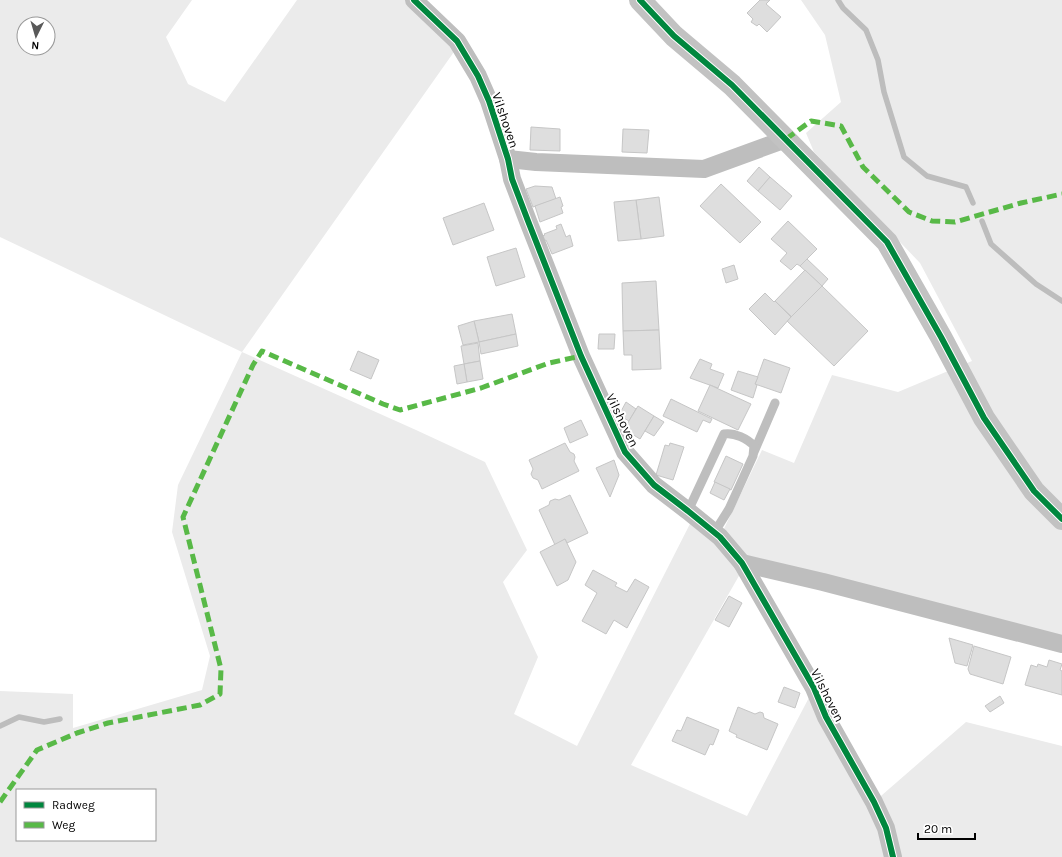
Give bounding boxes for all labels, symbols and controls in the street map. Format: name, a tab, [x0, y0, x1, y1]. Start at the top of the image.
north arrow	[16, 16, 56, 56]
text: N	[31, 39, 40, 52]
street label: Vilshoven	[489, 90, 522, 150]
street label: Vilshoven	[603, 391, 642, 449]
street label: Vilshoven	[808, 666, 847, 724]
legend	[16, 789, 156, 841]
text: Radweg	[52, 798, 95, 812]
scale bar	[918, 815, 975, 841]
text: Weg	[52, 818, 76, 832]
text: 20 m	[924, 822, 952, 836]

